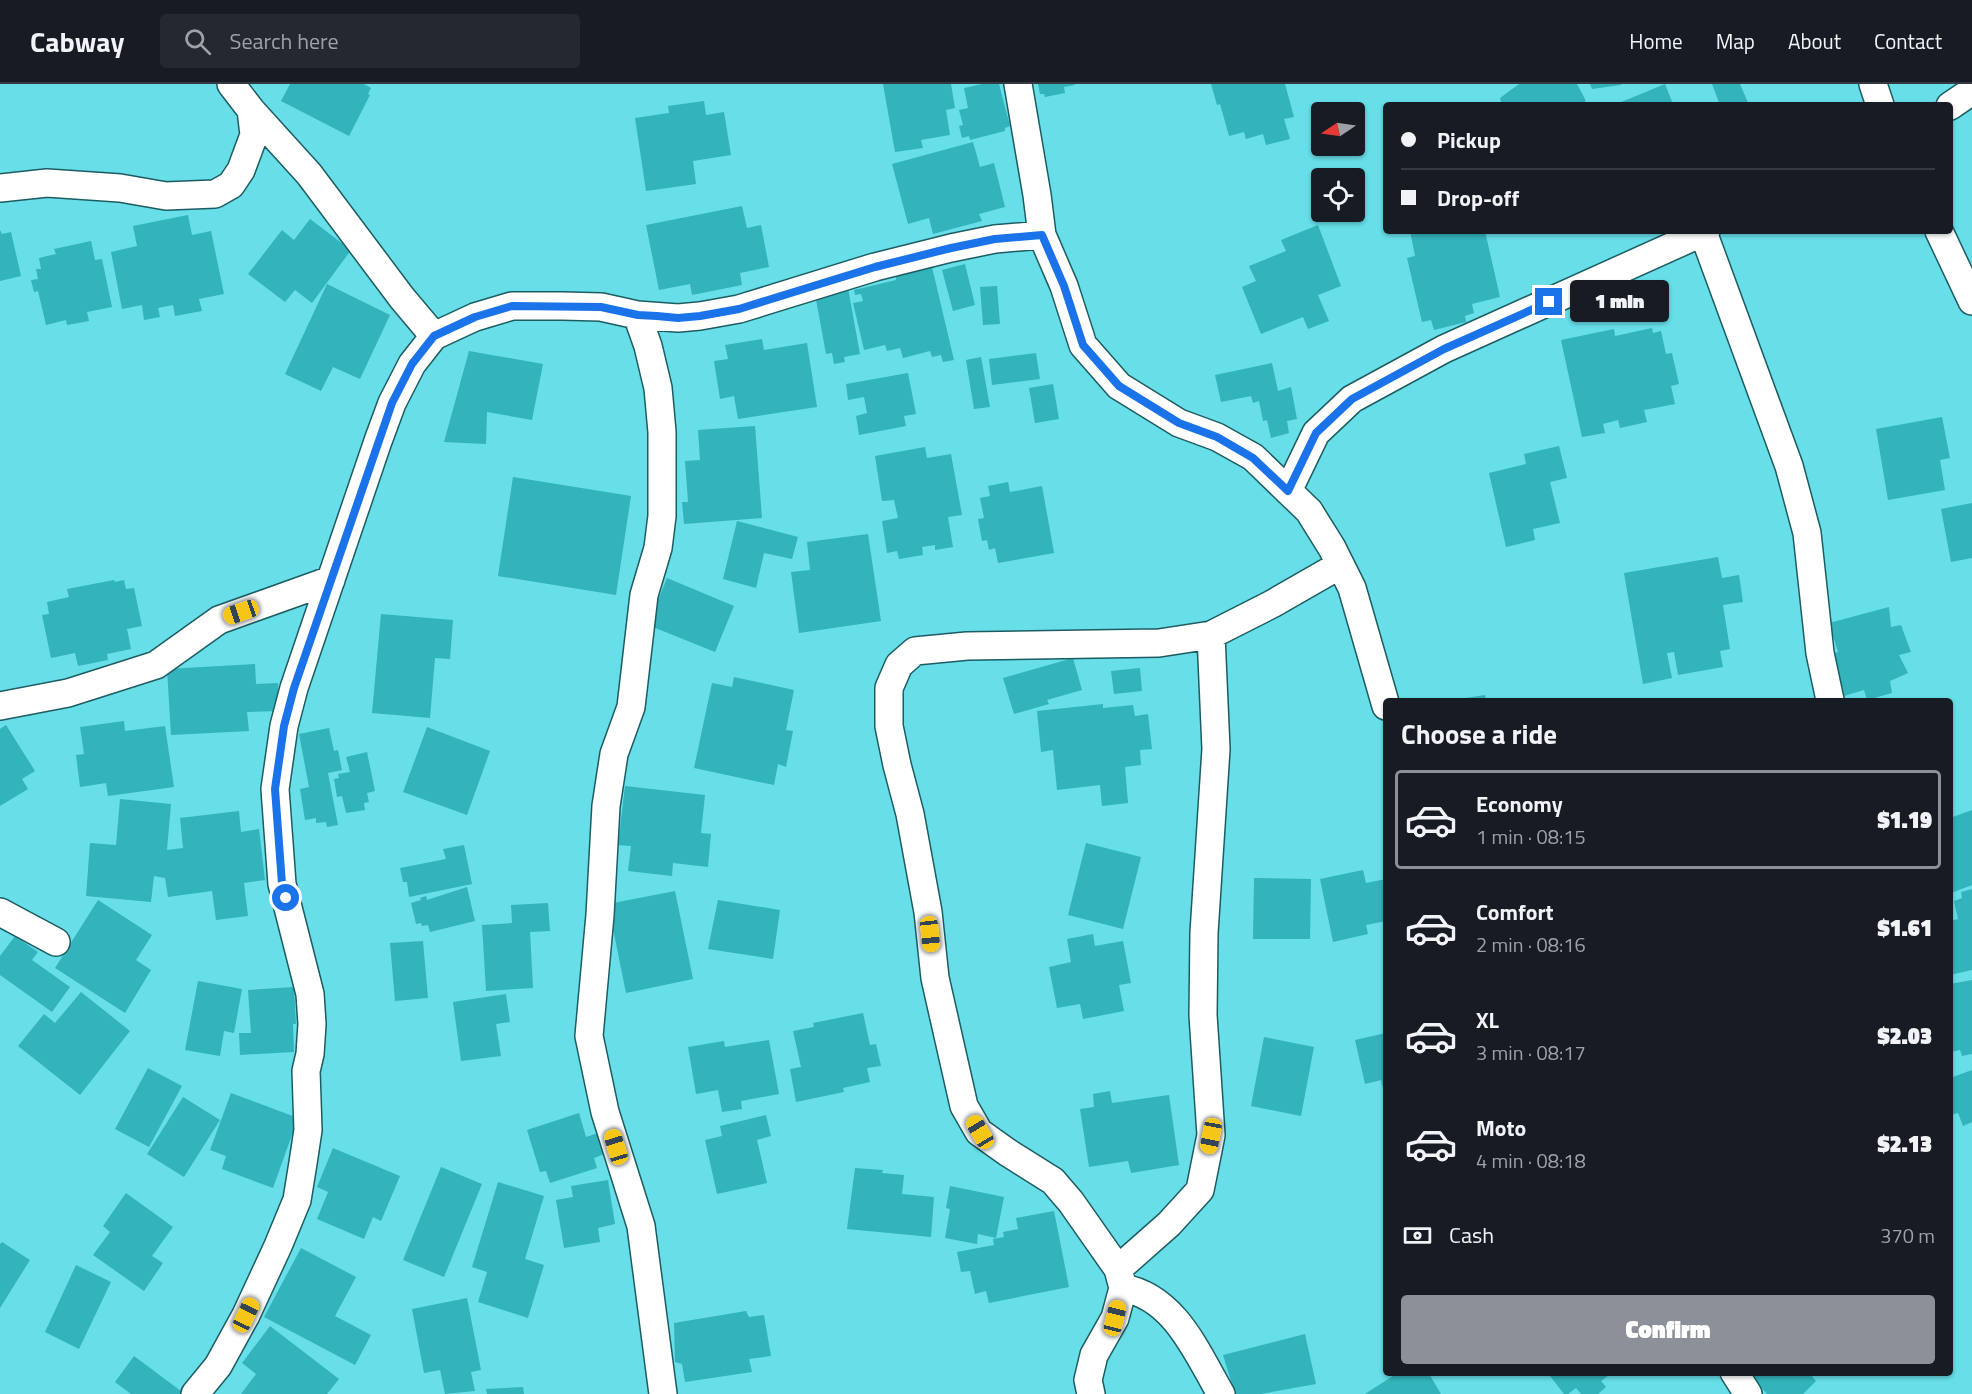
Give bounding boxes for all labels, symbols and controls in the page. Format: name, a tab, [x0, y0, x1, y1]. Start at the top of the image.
search box	[160, 14, 580, 68]
text: Cabway	[30, 20, 124, 63]
text: Search here	[229, 24, 339, 58]
icon: search	[181, 25, 214, 58]
text: Home	[1629, 25, 1683, 57]
text: Map	[1716, 25, 1755, 57]
text: About	[1788, 25, 1841, 57]
text: Contact	[1874, 25, 1942, 57]
north arrow	[1311, 102, 1365, 156]
map controls	[1311, 102, 1365, 222]
text: Pickup	[1437, 123, 1501, 157]
button: locate	[1311, 168, 1365, 222]
text: Drop-off	[1437, 181, 1519, 215]
callout: 1 min	[1570, 281, 1669, 323]
text: 1 min	[1595, 285, 1644, 316]
route end	[1535, 288, 1562, 315]
car	[221, 598, 261, 626]
text: Choose a ride	[1401, 713, 1557, 754]
text: Economy	[1476, 787, 1563, 821]
icon: car	[1404, 793, 1458, 847]
text: $1.19	[1877, 803, 1932, 837]
text: 1 min · 08:15	[1476, 821, 1586, 852]
route start	[272, 884, 299, 911]
text: Comfort	[1476, 895, 1554, 929]
icon: car	[1404, 901, 1458, 955]
text: $1.61	[1877, 911, 1932, 945]
car	[919, 915, 941, 953]
text: 2 min · 08:16	[1476, 929, 1586, 960]
text: XL	[1476, 1003, 1499, 1037]
icon: car	[1404, 1009, 1458, 1063]
text: $2.03	[1877, 1019, 1932, 1053]
text: 3 min · 08:17	[1476, 1037, 1586, 1068]
text: Moto	[1476, 1111, 1526, 1145]
car	[963, 1112, 997, 1152]
car	[1199, 1117, 1223, 1155]
icon: car	[1404, 1117, 1458, 1171]
car	[602, 1127, 630, 1167]
text: $2.13	[1877, 1127, 1932, 1161]
text: 4 min · 08:18	[1476, 1145, 1586, 1176]
text: Cash	[1449, 1218, 1494, 1252]
icon: cash	[1401, 1219, 1434, 1252]
text: 370 m	[1880, 1220, 1935, 1251]
car	[230, 1295, 262, 1335]
button: Confirm	[1401, 1295, 1935, 1364]
car	[1102, 1298, 1128, 1338]

